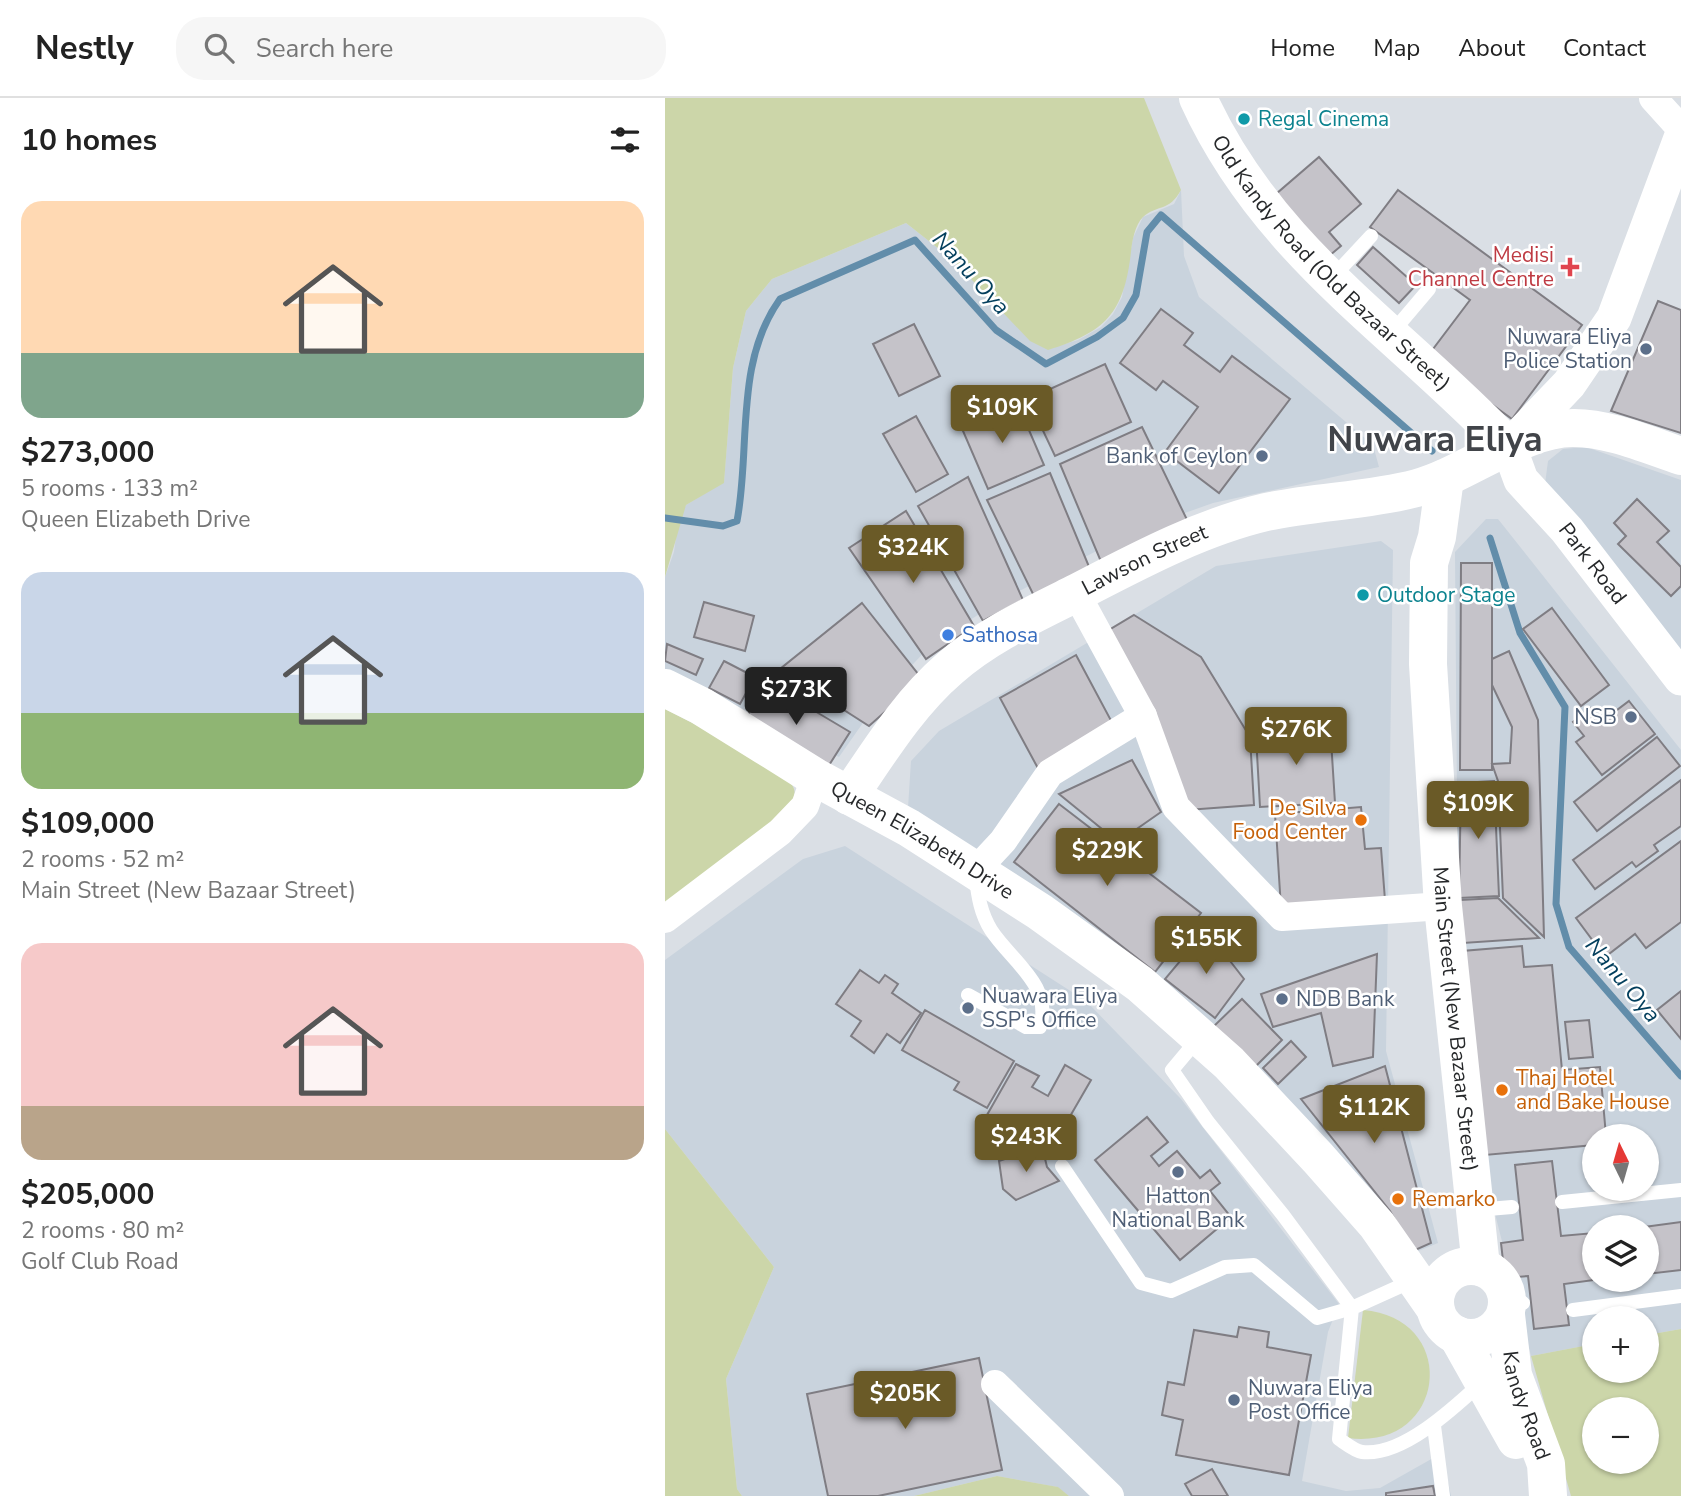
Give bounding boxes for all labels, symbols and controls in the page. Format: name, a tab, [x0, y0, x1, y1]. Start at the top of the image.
search box	[176, 17, 666, 80]
text: Nestly	[35, 26, 134, 71]
icon: search	[200, 29, 238, 67]
text: Search here	[256, 31, 393, 66]
text: Home	[1270, 32, 1335, 64]
text: Map	[1373, 32, 1420, 64]
text: About	[1458, 32, 1525, 64]
text: Contact	[1563, 32, 1646, 64]
place label: Regal Cinema	[1258, 105, 1389, 133]
marker: Regal Cinema	[1236, 111, 1252, 127]
text: 10 homes	[21, 120, 157, 161]
icon: filters	[606, 121, 644, 159]
street label: Old Kandy Road (Old Bazaar Street)	[1206, 130, 1457, 397]
water label: Nanu Oya	[925, 225, 1017, 321]
place label: Medisi Channel Centre	[1408, 241, 1554, 293]
icon: home	[270, 246, 396, 372]
marker: Medisi Channel Centre	[1560, 257, 1580, 277]
place label: Nuwara Eliya Police Station	[1503, 323, 1632, 375]
marker: Nuwara Eliya Police Station	[1638, 341, 1654, 357]
pin: $109K	[953, 386, 1051, 445]
text: $109K	[967, 392, 1037, 423]
district label: Nuwara Eliya	[1327, 416, 1543, 463]
text: $273,000	[21, 432, 154, 473]
place label: Bank of Ceylon	[1106, 442, 1248, 470]
marker: Bank of Ceylon	[1254, 448, 1270, 464]
text: 5 rooms · 133 m²	[21, 473, 198, 504]
text: Queen Elizabeth Drive	[21, 504, 250, 535]
street label: Lawson Street	[1077, 517, 1212, 602]
street label: Park Road	[1552, 517, 1633, 610]
pin: $324K	[864, 526, 962, 585]
text: $324K	[878, 532, 948, 563]
place label: Outdoor Stage	[1377, 581, 1515, 609]
marker: Outdoor Stage	[1355, 587, 1371, 603]
icon: home	[270, 617, 396, 743]
place label: Sathosa	[962, 621, 1038, 649]
marker: Sathosa	[940, 627, 956, 643]
pin: $273K	[747, 668, 845, 727]
text: $273K	[761, 674, 831, 705]
place label: NSB	[1574, 703, 1617, 731]
pin: $276K	[1247, 708, 1345, 767]
marker: NSB	[1623, 709, 1639, 725]
text: $276K	[1261, 714, 1331, 745]
street label: Queen Elizabeth Drive	[826, 774, 1020, 906]
pin: $109K	[1429, 782, 1527, 841]
text: $109K	[1443, 788, 1513, 819]
place label: De Silva Food Center	[1232, 794, 1347, 846]
text: $109,000	[21, 803, 154, 844]
marker: De Silva Food Center	[1353, 812, 1369, 828]
pin: $229K	[1058, 828, 1156, 888]
text: $229K	[1072, 835, 1142, 866]
text: 2 rooms · 52 m²	[21, 844, 184, 875]
street label: Main Street (New Bazaar Street)	[1427, 866, 1485, 1173]
text: Main Street (New Bazaar Street)	[21, 875, 356, 906]
pin: $155K	[1157, 916, 1255, 976]
text: $155K	[1171, 923, 1241, 954]
water label: Nanu Oya	[1578, 931, 1668, 1029]
place label: Nuawara Eliya SSP's Office	[982, 982, 1118, 1034]
place label: NDB Bank	[1296, 985, 1395, 1013]
icon: home	[270, 988, 396, 1114]
marker: NDB Bank	[1274, 991, 1290, 1007]
marker: Nuawara Eliya SSP's Office	[960, 1000, 976, 1016]
place label: Thaj Hotel and Bake House	[1516, 1064, 1670, 1116]
marker: Thaj Hotel and Bake House	[1494, 1082, 1510, 1098]
pin: $112K	[1325, 1086, 1423, 1145]
text: $112K	[1339, 1092, 1409, 1123]
pin: $243K	[977, 1114, 1075, 1174]
text: $243K	[991, 1121, 1061, 1152]
north arrow	[1582, 1124, 1659, 1200]
map controls	[1582, 1124, 1659, 1474]
marker: Hatton National Bank	[1170, 1164, 1186, 1180]
text: $205,000	[21, 1174, 154, 1215]
place label: Hatton National Bank	[1112, 1182, 1245, 1234]
place label: Remarko	[1412, 1185, 1496, 1213]
marker: Remarko	[1390, 1191, 1406, 1207]
text: 2 rooms · 80 m²	[21, 1215, 184, 1246]
button: layers	[1582, 1215, 1659, 1292]
text: Golf Club Road	[21, 1246, 179, 1277]
button: +	[1582, 1306, 1659, 1383]
street label: Kandy Road	[1496, 1349, 1557, 1464]
pin: $205K	[856, 1372, 954, 1431]
place label: Nuwara Eliya Post Office	[1248, 1374, 1373, 1426]
text: $205K	[870, 1378, 940, 1409]
marker: Nuwara Eliya Post Office	[1226, 1392, 1242, 1408]
button: −	[1582, 1397, 1659, 1474]

